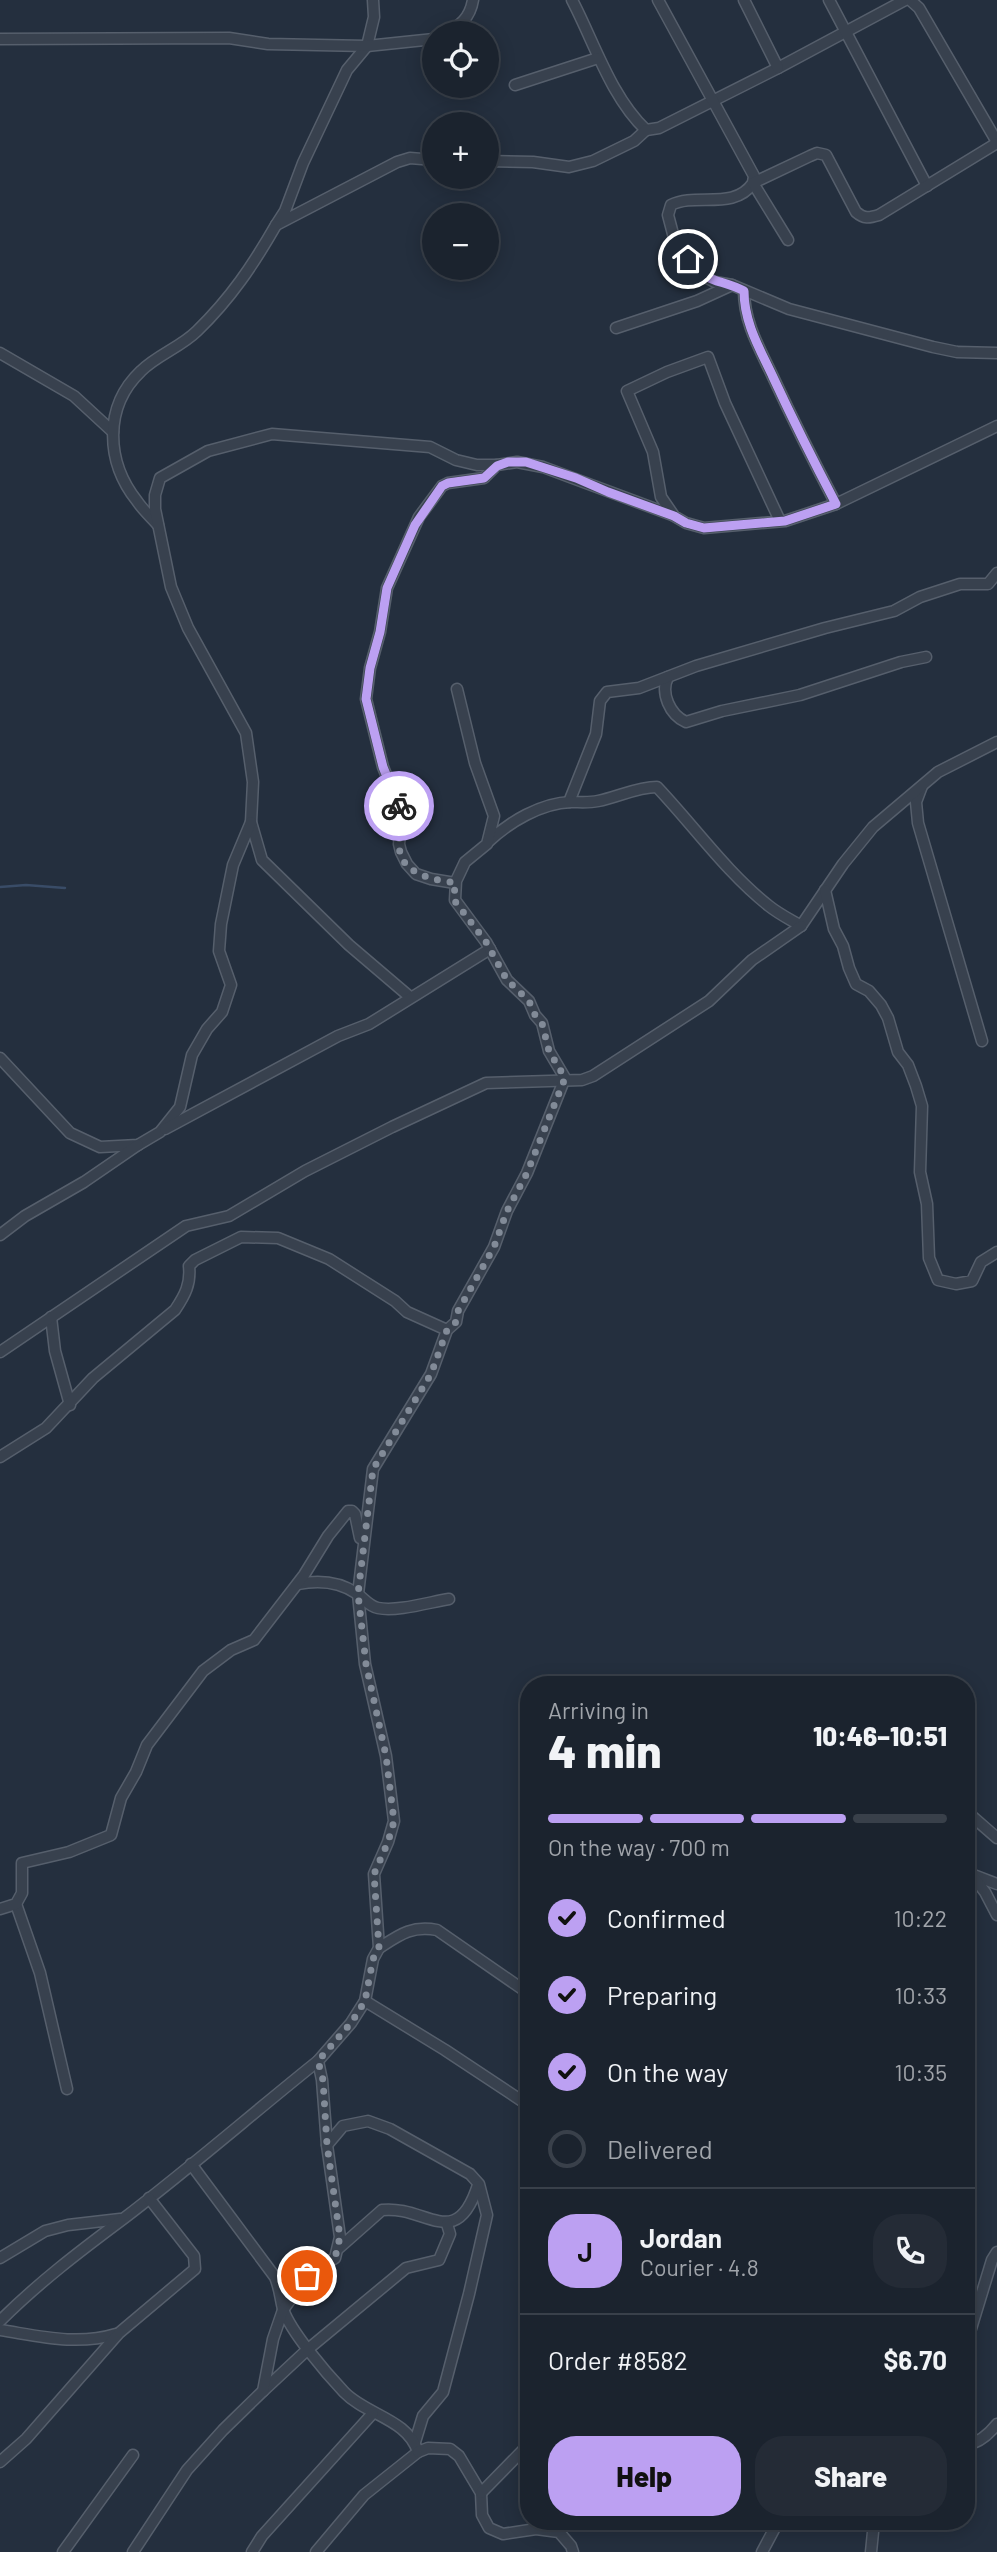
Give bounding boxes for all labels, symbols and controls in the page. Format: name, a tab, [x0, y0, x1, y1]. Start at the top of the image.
map controls	[422, 21, 499, 280]
button: locate	[422, 21, 499, 98]
button: +	[422, 112, 499, 189]
button: −	[422, 203, 499, 280]
pin	[658, 229, 718, 289]
icon: home	[669, 240, 707, 278]
courier	[364, 771, 434, 841]
icon: bike	[380, 787, 418, 825]
text: Arriving in	[548, 1696, 649, 1724]
text: 10:46–10:51	[813, 1720, 947, 1751]
text: 4 min	[548, 1722, 662, 1777]
text: On the way · 700 m	[548, 1833, 730, 1861]
icon: check	[548, 1899, 586, 1937]
text: Confirmed	[607, 1902, 726, 1933]
text: 10:22	[894, 1904, 947, 1932]
icon: check	[548, 1976, 586, 2014]
text: Preparing	[607, 1979, 717, 2010]
text: 10:33	[894, 1981, 947, 2009]
icon: check	[548, 2053, 586, 2091]
text: On the way	[607, 2056, 728, 2087]
text: 10:35	[894, 2058, 947, 2086]
text: Delivered	[607, 2133, 713, 2164]
button: phone	[873, 2214, 947, 2288]
text: Jordan	[640, 2222, 722, 2253]
text: J	[577, 2236, 593, 2267]
pin	[277, 2246, 337, 2306]
text: Courier · 4.8	[640, 2253, 759, 2281]
icon: bag	[288, 2257, 326, 2295]
text: Order #8582	[548, 2344, 688, 2375]
text: $6.70	[883, 2344, 947, 2375]
button: Help	[548, 2436, 741, 2516]
button: Share	[755, 2436, 947, 2516]

